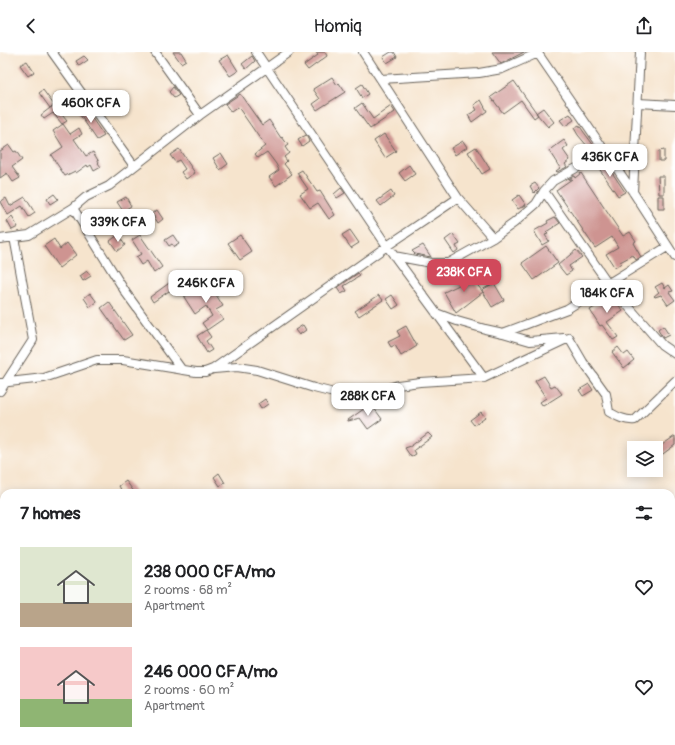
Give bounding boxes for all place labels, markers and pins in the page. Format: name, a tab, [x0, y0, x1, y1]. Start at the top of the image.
pin: 460K CFA	[50, 90, 132, 124]
pin: 436K CFA	[569, 144, 651, 178]
pin: 339K CFA	[77, 209, 159, 243]
pin: 238K CFA	[423, 259, 505, 293]
pin: 246K CFA	[165, 270, 247, 304]
pin: 184K CFA	[566, 280, 648, 314]
pin: 288K CFA	[327, 383, 409, 417]

